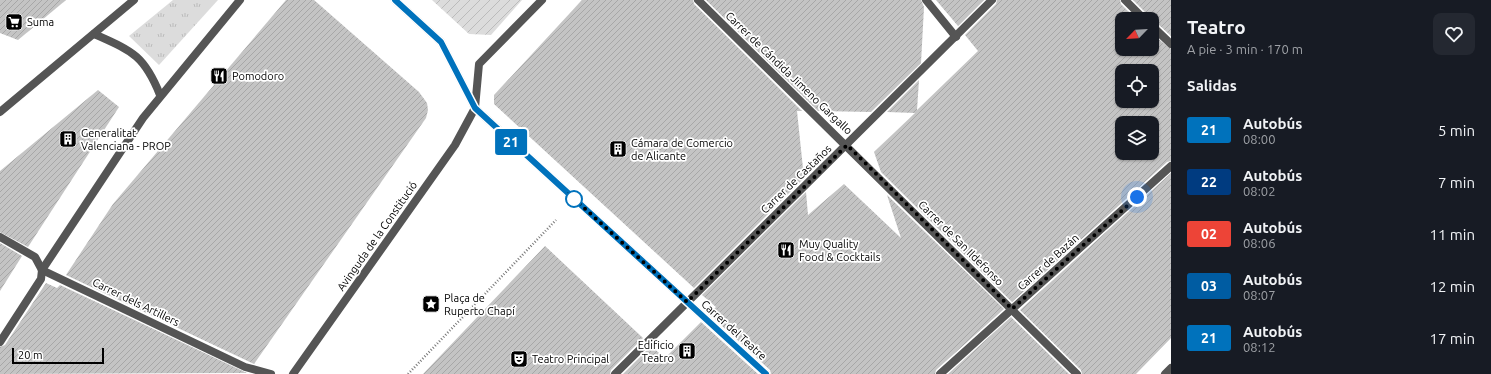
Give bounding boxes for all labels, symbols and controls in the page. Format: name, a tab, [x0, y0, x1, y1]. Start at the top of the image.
street label: Carrer de Cándida Jimeno Gargallo	[723, 9, 855, 137]
supermarket icon: Suma	[4, 12, 24, 32]
north arrow	[1115, 12, 1159, 56]
map controls	[1115, 12, 1159, 160]
button: heart	[1433, 13, 1475, 55]
place label: Suma	[27, 16, 54, 28]
text: Teatro	[1187, 16, 1246, 38]
text: A pie · 3 min · 170 m	[1187, 42, 1303, 56]
button: locate	[1115, 64, 1159, 108]
restaurant icon: Pomodoro	[209, 66, 229, 86]
place label: Pomodoro	[232, 70, 284, 82]
text: Salidas	[1187, 77, 1237, 94]
text: Autobús	[1243, 115, 1302, 132]
button: layers	[1115, 116, 1159, 160]
text: 21	[1201, 122, 1217, 138]
text: 5 min	[1438, 122, 1475, 139]
place label: Generalitat Valenciana - PROP	[81, 127, 171, 152]
building icon: Generalitat Valenciana - PROP	[58, 129, 78, 149]
line badge: 21	[493, 129, 529, 155]
text: 08:00	[1243, 132, 1276, 146]
text: 21	[503, 134, 519, 150]
place label: Cámara de Comercio de Alicante	[631, 137, 733, 162]
building icon: Cámara de Comercio de Alicante	[608, 139, 628, 159]
street label: Carrer de Castaños	[758, 142, 834, 216]
text: Autobús	[1243, 167, 1302, 184]
text: 22	[1201, 174, 1217, 190]
text: 7 min	[1438, 174, 1475, 191]
street label: Avinguda de la Constitució	[335, 179, 419, 293]
text: 08:02	[1243, 184, 1276, 198]
your location	[1127, 187, 1147, 207]
unlabelled marker	[565, 190, 583, 208]
street label: Carrer de San Ildefonso	[916, 198, 1006, 288]
text: Autobús	[1243, 219, 1302, 236]
text: 02	[1201, 226, 1217, 242]
text: 11 min	[1429, 226, 1475, 243]
street label: Carrer de Bazán	[1015, 231, 1081, 293]
text: 08:06	[1243, 236, 1276, 250]
place label: Muy Quality Food & Cocktails	[799, 238, 881, 263]
restaurant icon: Muy Quality Food & Cocktails	[776, 240, 796, 260]
text: Autobús	[1243, 271, 1302, 288]
street label: Carrer dels Artillers	[91, 276, 182, 328]
text: 03	[1201, 278, 1217, 294]
text: 12 min	[1429, 278, 1475, 295]
text: 08:07	[1243, 288, 1276, 302]
place label: Plaça de Ruperto Chapí	[444, 292, 515, 317]
place icon: Plaça de Ruperto Chapí	[421, 294, 441, 314]
street label: Carrer del Teatre	[699, 298, 769, 362]
text: Autobús	[1243, 323, 1302, 340]
text: 21	[1201, 330, 1217, 346]
text: 17 min	[1429, 330, 1475, 347]
place label: Edificio Teatro	[638, 339, 674, 364]
text: 08:12	[1243, 340, 1276, 354]
building icon: Edificio Teatro	[677, 341, 697, 361]
scale bar	[12, 346, 104, 365]
text: 20 m	[18, 349, 42, 361]
theatre icon: Teatro Principal	[509, 349, 529, 369]
place label: Teatro Principal	[532, 353, 609, 365]

